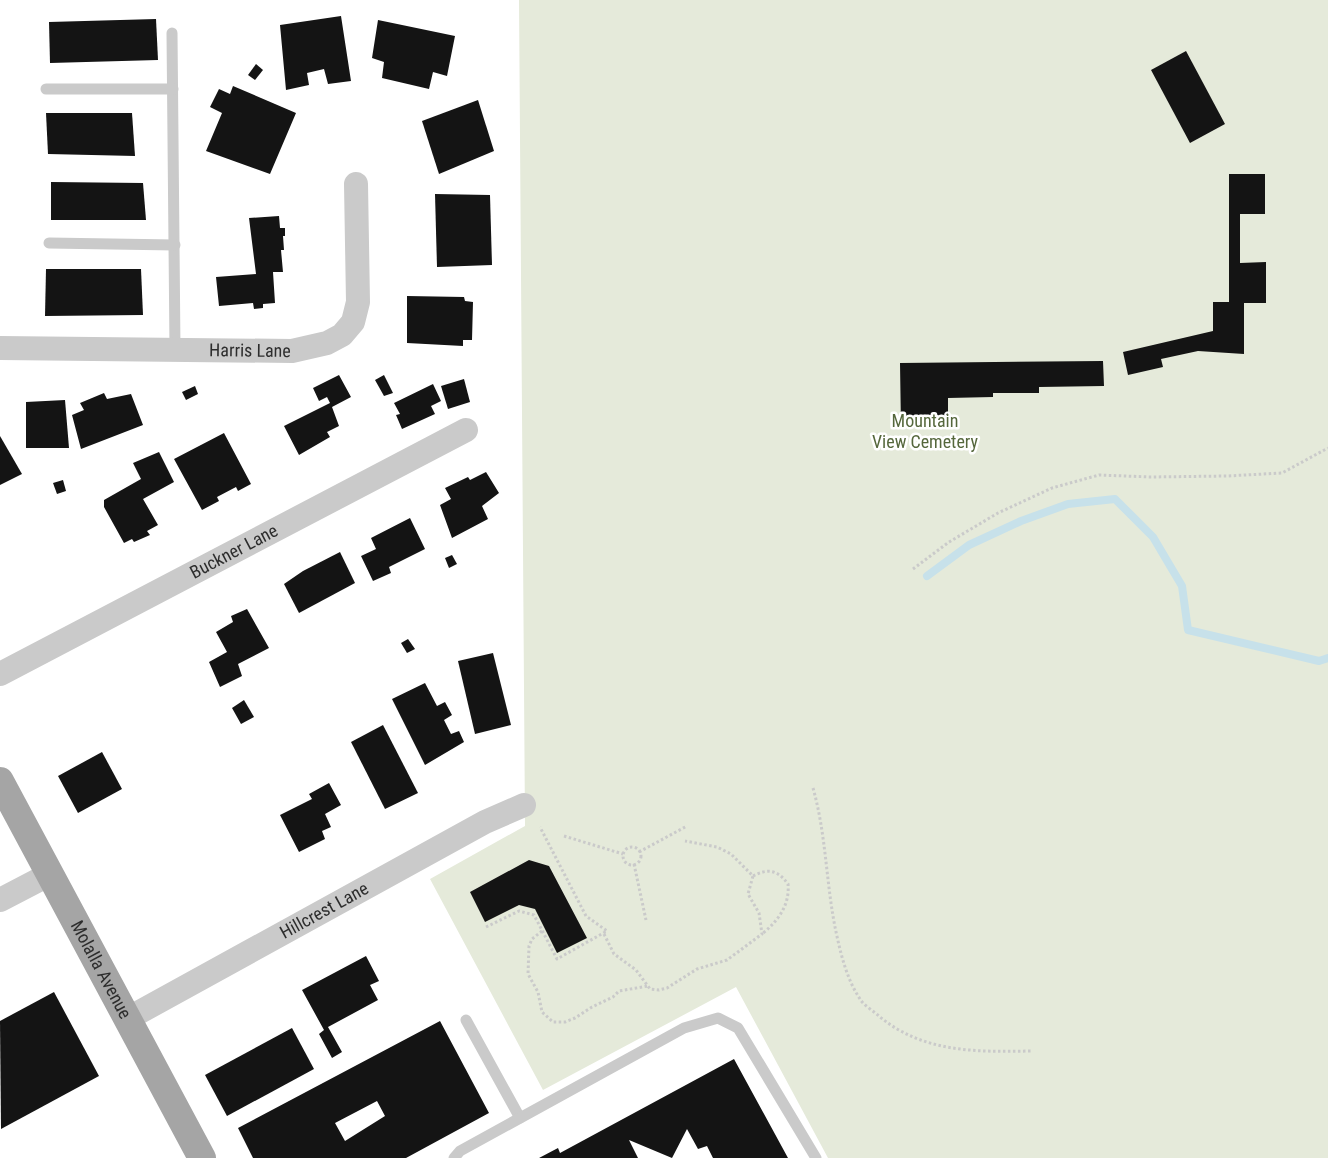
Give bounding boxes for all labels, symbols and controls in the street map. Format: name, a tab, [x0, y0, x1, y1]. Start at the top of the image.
street label: Harris Lane	[209, 339, 291, 361]
park label: Mountain View Cemetery	[872, 410, 979, 452]
street label: Buckner Lane	[186, 520, 281, 583]
street label: Hillcrest Lane	[276, 877, 372, 943]
street label: Molalla Avenue	[67, 917, 136, 1022]

